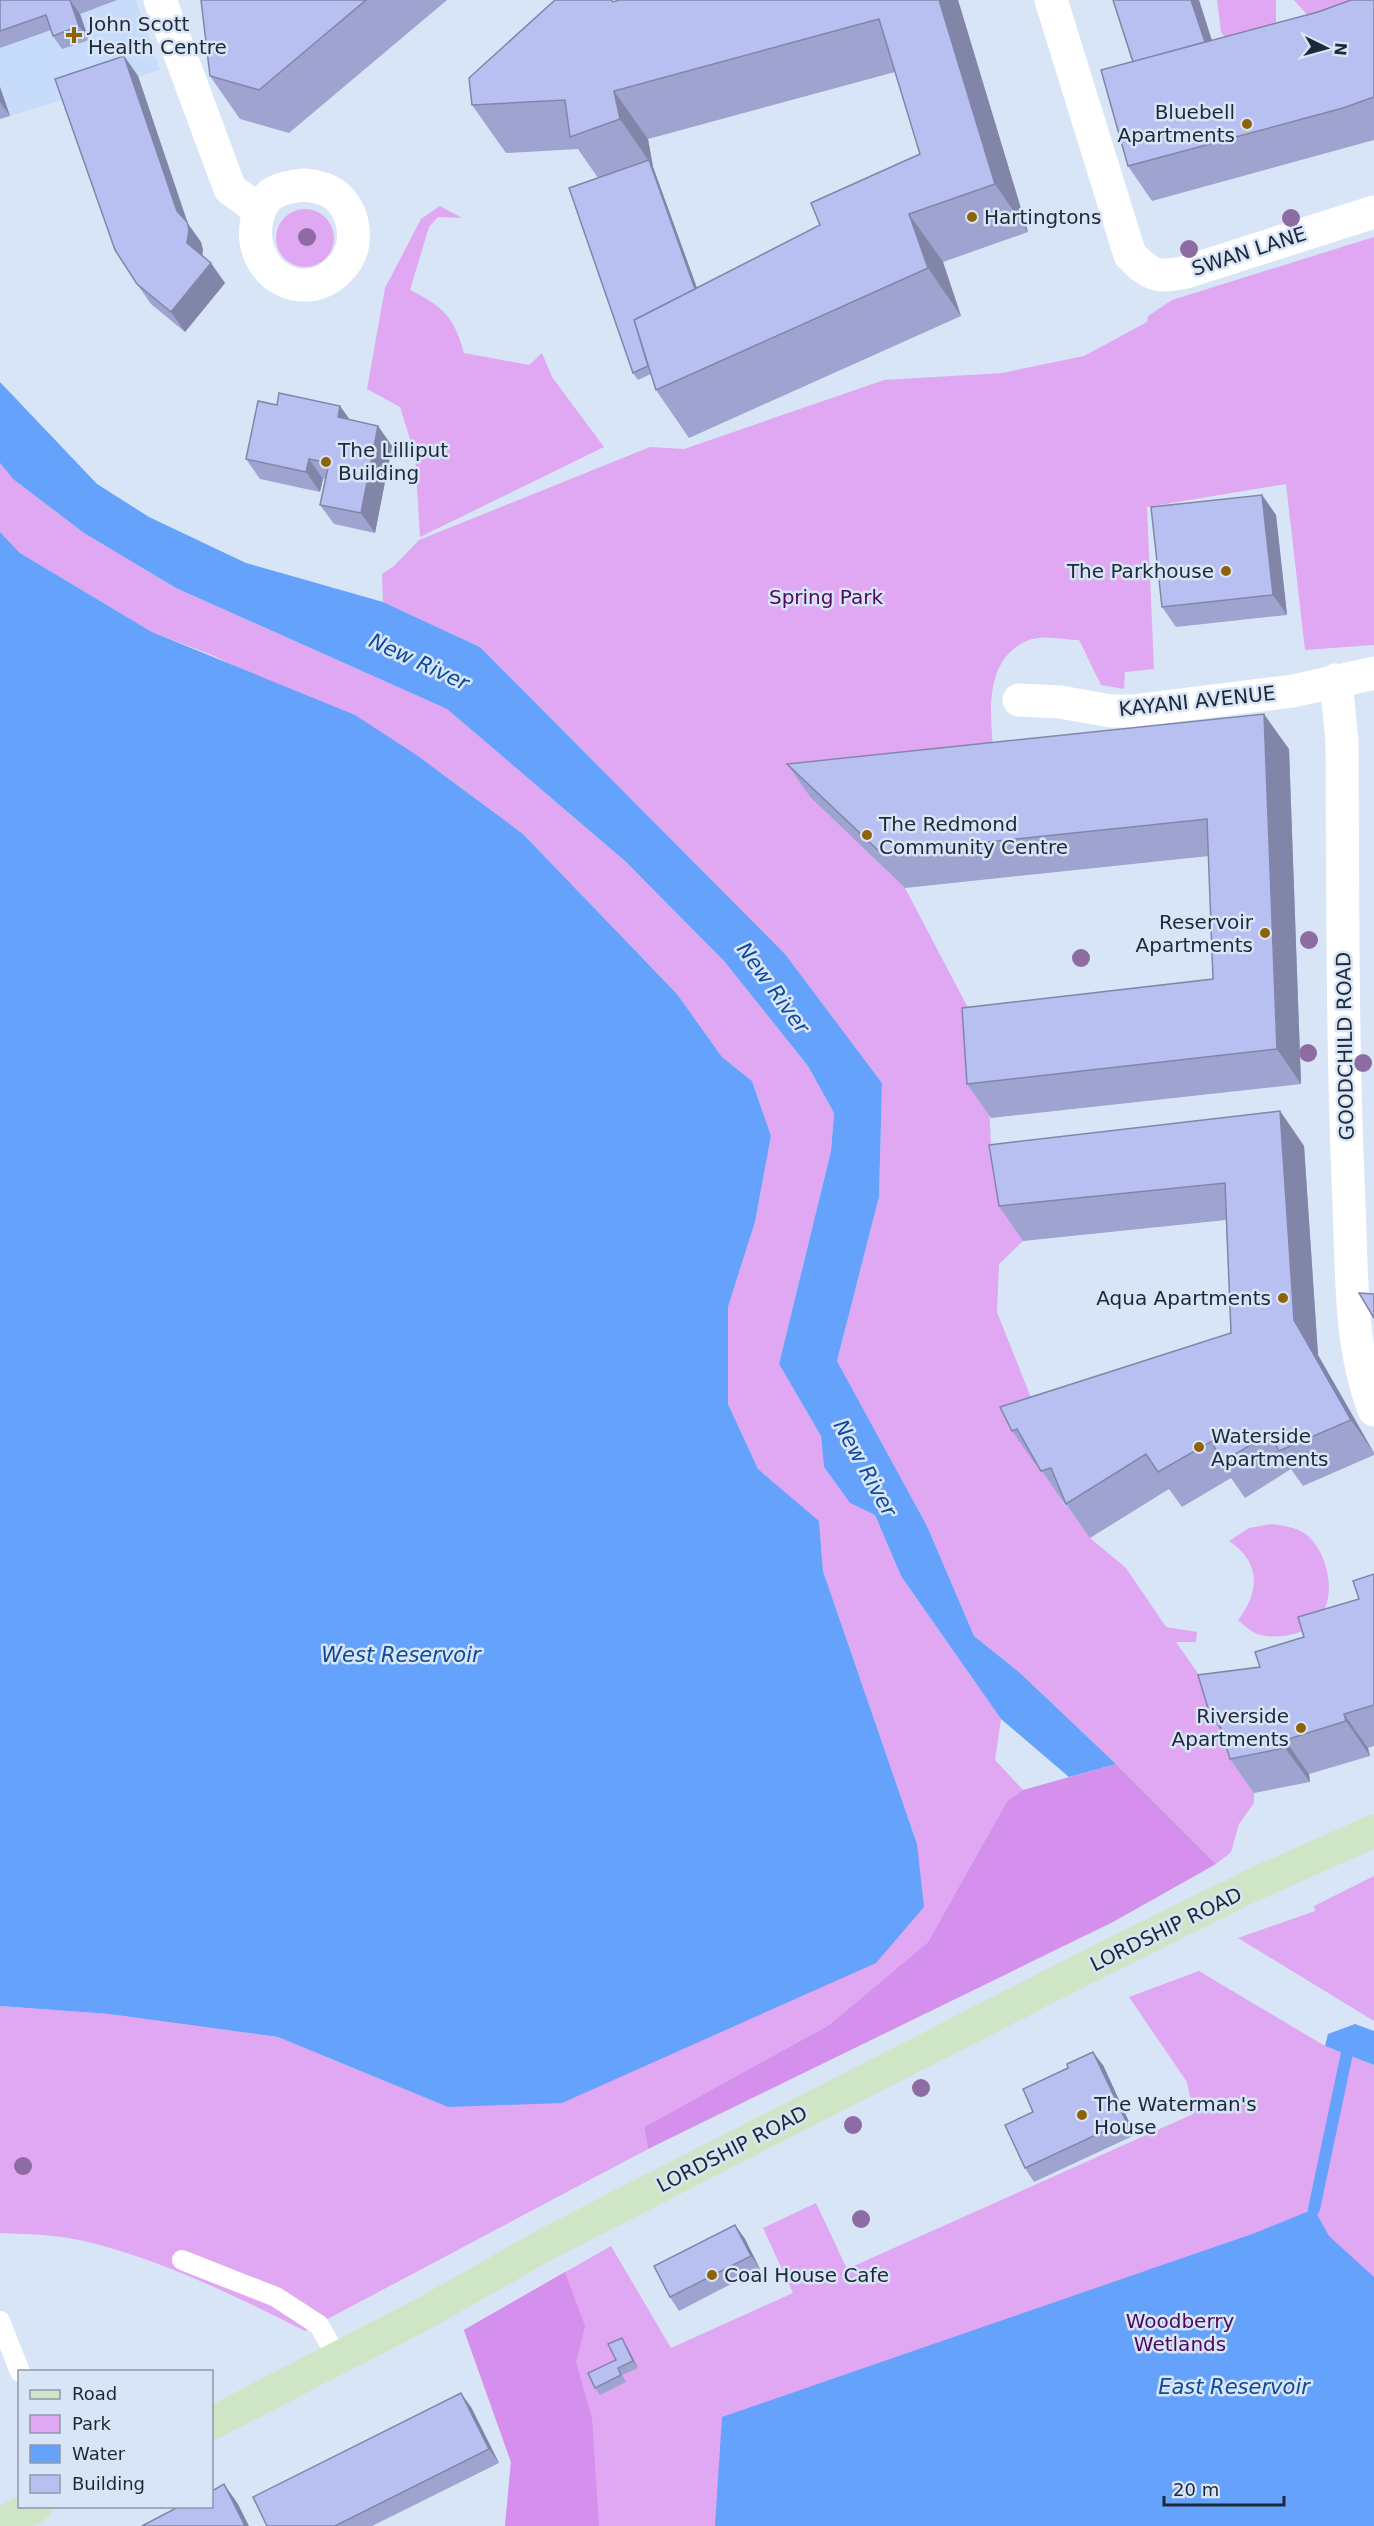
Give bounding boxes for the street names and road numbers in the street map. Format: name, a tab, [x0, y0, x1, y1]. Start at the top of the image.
street label: SWAN LANE	[1189, 221, 1309, 281]
street label: KAYANI AVENUE	[1117, 681, 1277, 721]
street label: GOODCHILD ROAD	[1331, 952, 1359, 1140]
street label: LORDSHIP ROAD	[1086, 1882, 1246, 1976]
street label: LORDSHIP ROAD	[653, 2101, 811, 2197]

